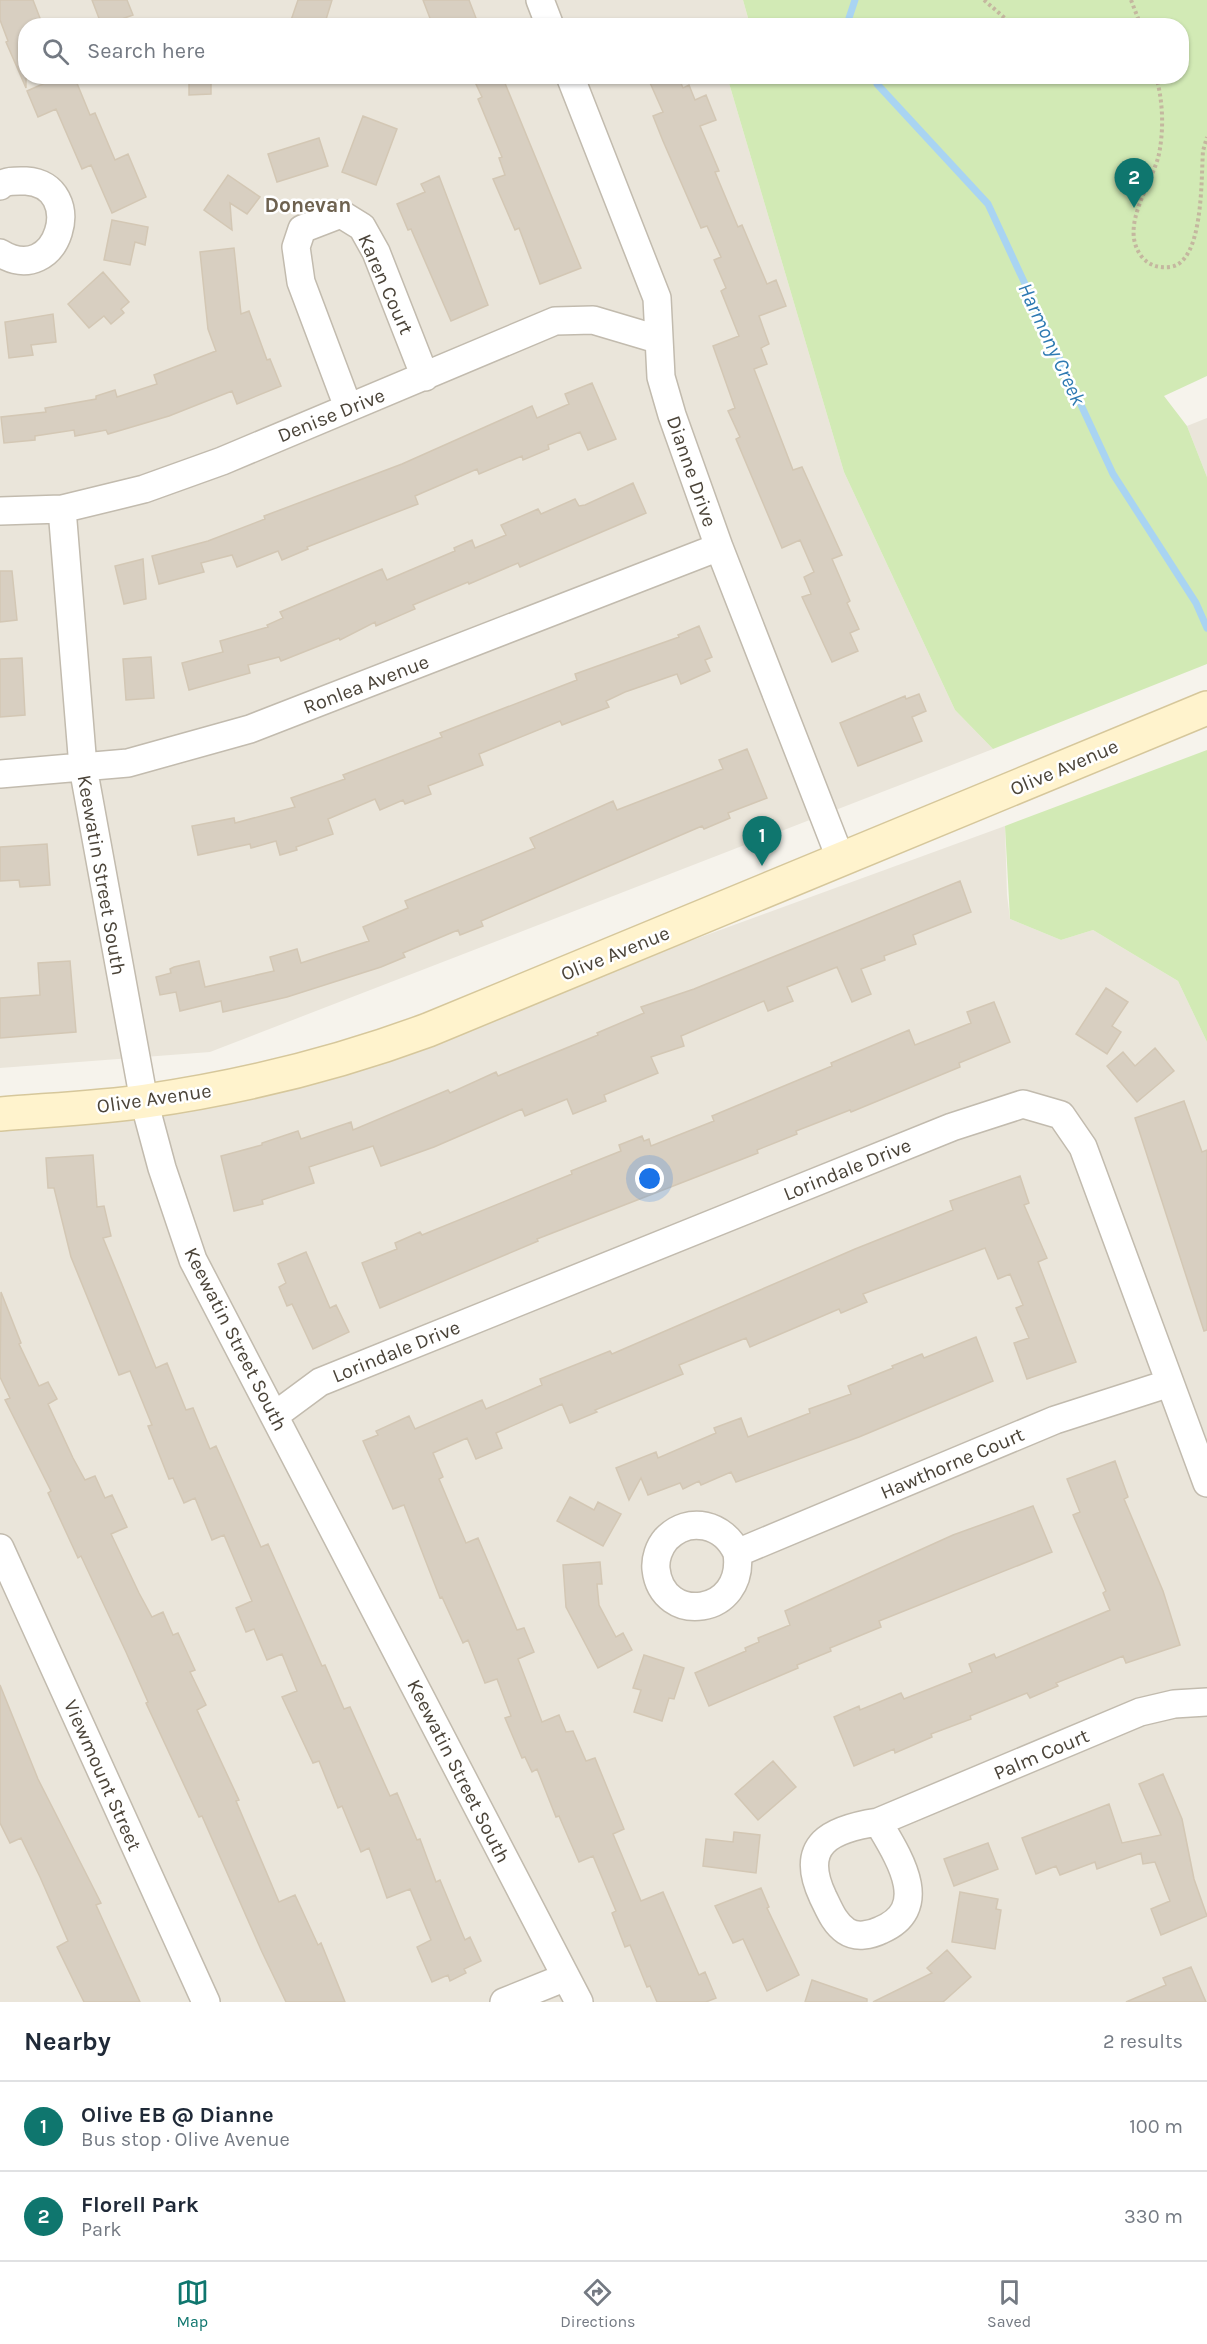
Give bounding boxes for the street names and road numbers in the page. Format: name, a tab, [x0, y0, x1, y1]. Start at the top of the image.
street label: Karen Court	[353, 230, 418, 338]
street label: Denise Drive	[274, 383, 388, 447]
street label: Dianne Drive	[662, 413, 721, 530]
street label: Ronlea Avenue	[300, 650, 432, 719]
street label: Olive Avenue	[1007, 734, 1122, 801]
street label: Keewatin Street South	[73, 773, 130, 977]
street label: Olive Avenue	[557, 921, 673, 986]
street label: Olive Avenue	[95, 1079, 213, 1118]
street label: Lorindale Drive	[780, 1133, 914, 1206]
street label: Keewatin Street South	[179, 1244, 292, 1435]
street label: Lorindale Drive	[329, 1315, 463, 1388]
street label: Hawthorne Court	[877, 1423, 1028, 1504]
street label: Keewatin Street South	[402, 1676, 515, 1867]
street label: Viewmount Street	[59, 1696, 146, 1855]
street label: Palm Court	[990, 1724, 1093, 1785]

